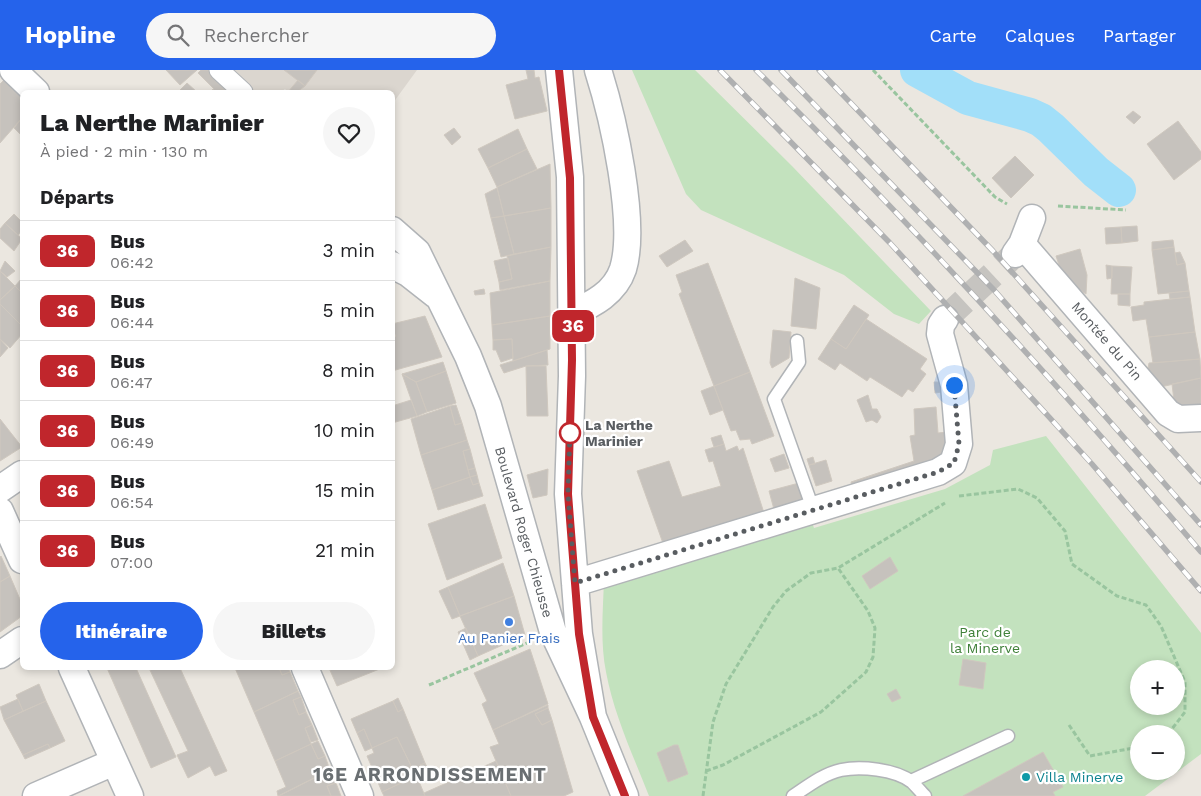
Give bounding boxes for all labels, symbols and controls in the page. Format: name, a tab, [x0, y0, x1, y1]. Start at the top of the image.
search box	[146, 13, 496, 58]
text: Hopline	[25, 21, 116, 49]
icon: search	[164, 21, 192, 49]
text: Rechercher	[204, 24, 309, 47]
text: Carte	[929, 25, 977, 46]
text: Calques	[1005, 25, 1075, 46]
text: Partager	[1103, 25, 1176, 46]
button: heart	[323, 107, 375, 159]
text: La Nerthe Marinier	[40, 109, 264, 137]
text: À pied · 2 min · 130 m	[40, 142, 208, 161]
text: Départs	[40, 186, 114, 209]
text: Bus	[110, 230, 145, 253]
text: 3 min	[323, 239, 375, 262]
text: 36	[57, 240, 78, 261]
text: 06:42	[110, 253, 154, 272]
text: Bus	[110, 290, 145, 313]
street label: Montée du Pin	[1069, 298, 1145, 384]
text: 5 min	[323, 299, 375, 322]
text: 36	[57, 300, 78, 321]
line badge: 36	[550, 310, 596, 342]
text: 06:44	[110, 313, 154, 332]
text: 36	[562, 315, 584, 336]
text: Bus	[110, 350, 145, 373]
text: 8 min	[322, 359, 375, 382]
text: 36	[57, 360, 78, 381]
text: 06:47	[110, 373, 152, 392]
your location	[942, 373, 967, 398]
text: Bus	[110, 410, 145, 433]
place label: La Nerthe Marinier	[585, 417, 653, 449]
text: 10 min	[314, 419, 375, 442]
text: 36	[57, 420, 78, 441]
marker: La Nerthe Marinier	[559, 422, 581, 444]
text: 06:49	[110, 433, 154, 452]
street label: Boulevard Roger Chieusse	[492, 445, 556, 619]
text: Bus	[110, 470, 145, 493]
text: 15 min	[315, 479, 375, 502]
text: 36	[57, 480, 78, 501]
text: 06:54	[110, 493, 154, 512]
text: Bus	[110, 530, 145, 553]
text: 21 min	[315, 539, 375, 562]
text: 36	[57, 540, 78, 561]
text: 07:00	[110, 553, 153, 572]
button: Itinéraire	[40, 602, 203, 660]
button: Billets	[213, 602, 375, 660]
marker: Au Panier Frais	[503, 616, 515, 628]
park label: Parc de la Minerve	[950, 624, 1020, 656]
place label: Au Panier Frais	[458, 630, 560, 646]
map controls	[1130, 660, 1185, 780]
button: +	[1130, 660, 1185, 715]
button: −	[1130, 725, 1185, 780]
district label: 16E ARRONDISSEMENT	[313, 763, 547, 786]
place label: Villa Minerve	[1036, 769, 1123, 785]
marker: Villa Minerve	[1020, 771, 1032, 783]

